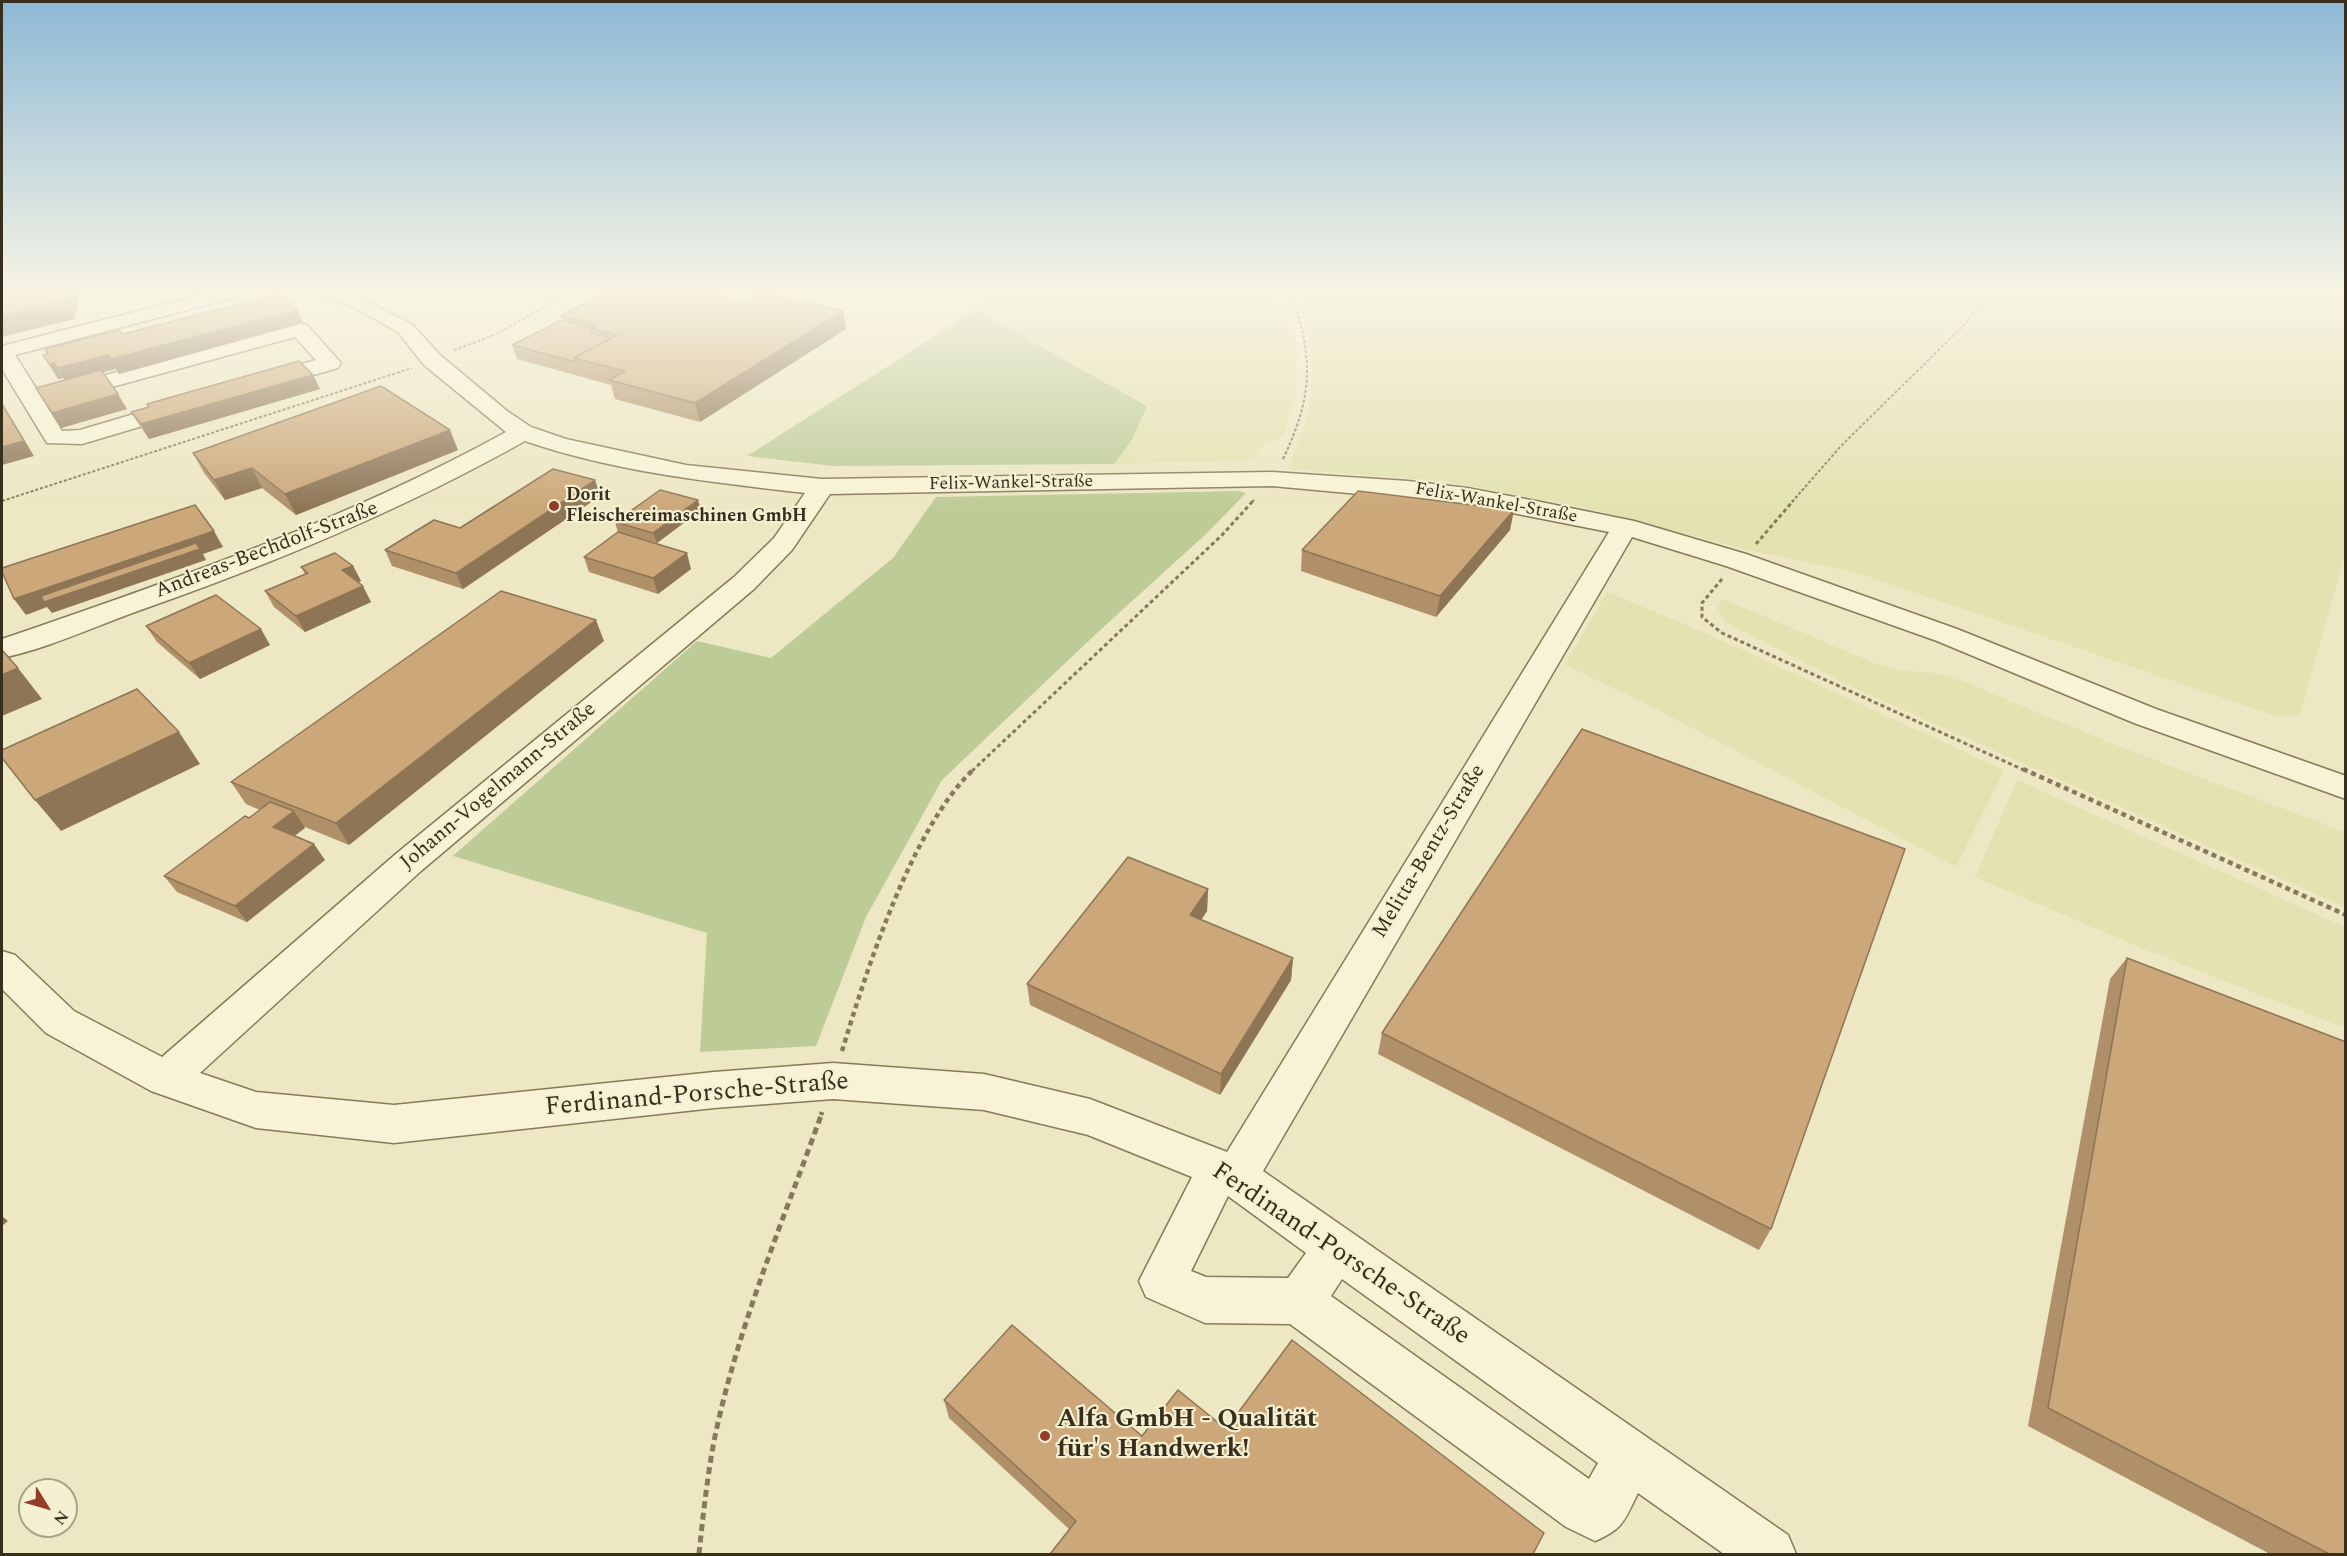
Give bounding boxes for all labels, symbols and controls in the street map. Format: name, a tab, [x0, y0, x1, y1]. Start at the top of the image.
street label: Felix-Wankel-Straße	[929, 472, 1093, 496]
street label: Felix-Wankel-Straße	[1413, 479, 1579, 529]
place label: Dorit Fleischereimaschinen GmbH	[566, 485, 807, 528]
street label: Andreas-Bechdolf-Straße	[152, 497, 382, 605]
marker: Dorit Fleischereimaschinen GmbH	[547, 499, 561, 513]
street label: Johann-Vogelmann-Straße	[396, 698, 602, 876]
street label: Melitta-Bentz-Straße	[1368, 761, 1492, 943]
street label: Ferdinand-Porsche-Straße	[544, 1067, 850, 1125]
street label: Ferdinand-Porsche-Straße	[1205, 1157, 1475, 1353]
place label: Alfa GmbH - Qualität für's Handwerk!	[1057, 1405, 1317, 1466]
marker: Alfa GmbH - Qualität für's Handwerk!	[1038, 1429, 1052, 1443]
north arrow	[18, 1478, 78, 1538]
text: N	[47, 1505, 74, 1530]

